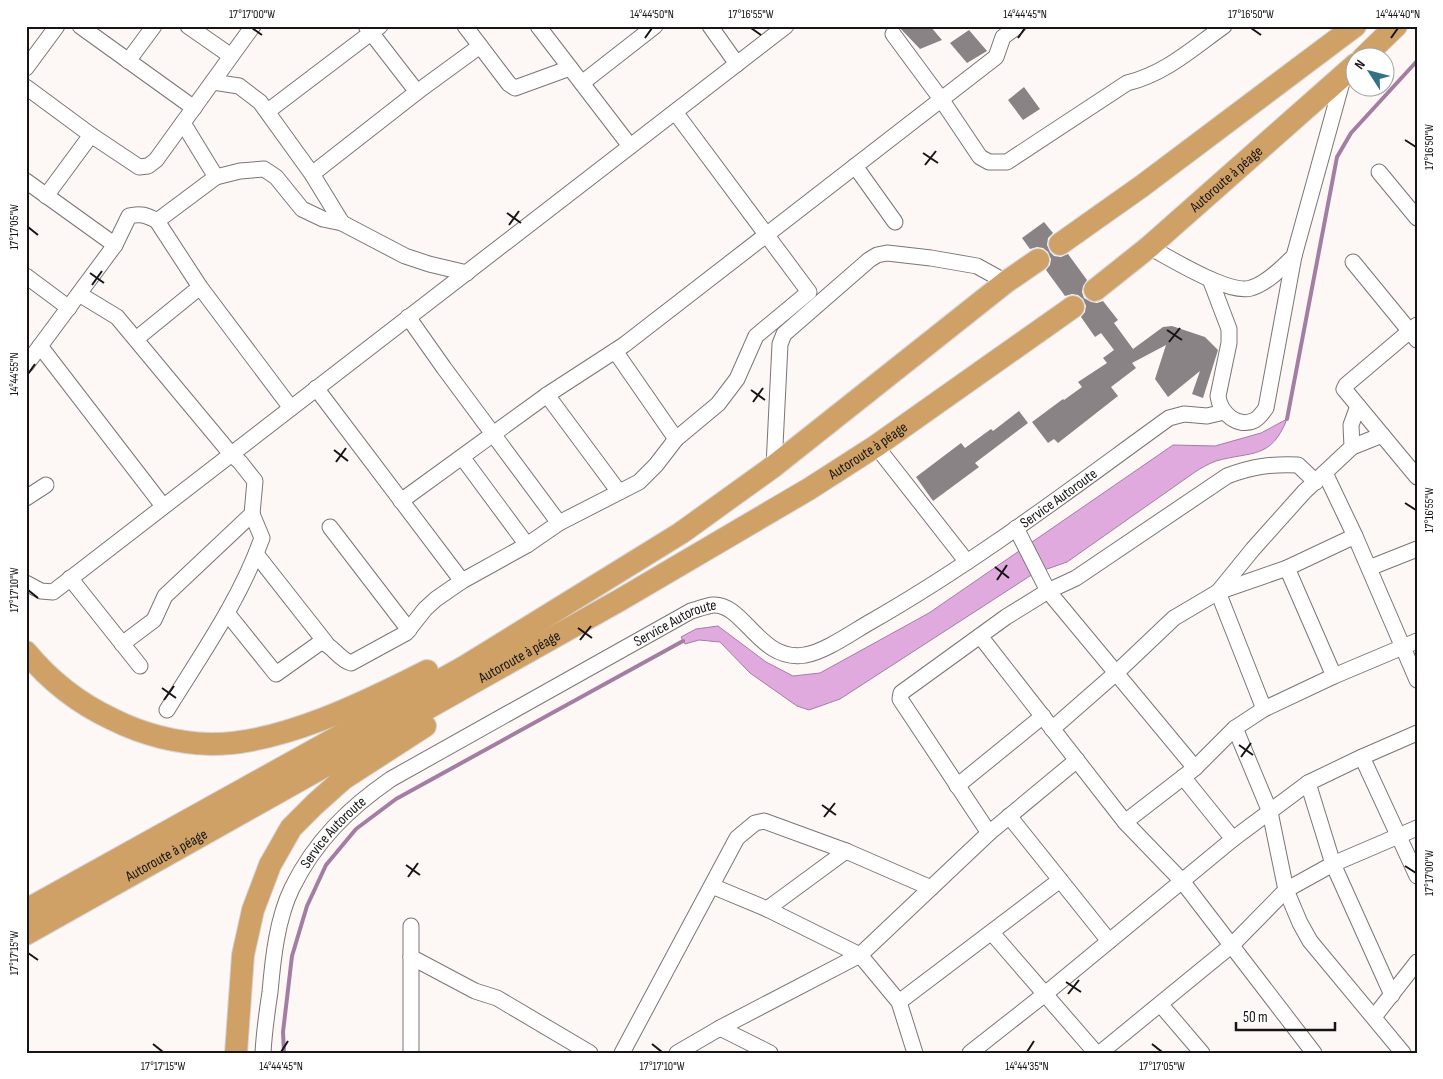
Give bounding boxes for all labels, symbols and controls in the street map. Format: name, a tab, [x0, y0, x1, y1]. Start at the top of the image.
text: 17°17'00"W	[229, 7, 275, 22]
text: 14°44'50"N	[630, 7, 674, 22]
text: 17°16'55"W	[728, 7, 774, 22]
text: 14°44'45"N	[1003, 7, 1047, 22]
text: 17°16'50"W	[1228, 7, 1274, 22]
text: 14°44'40"N	[1376, 7, 1420, 22]
north arrow	[1346, 48, 1396, 98]
text: N	[1351, 57, 1369, 73]
text: 17°16'50"W	[1422, 124, 1437, 170]
street label: Autoroute à péage	[1185, 142, 1267, 217]
text: 17°17'05"W	[7, 204, 22, 250]
text: 14°44'55"N	[7, 352, 22, 396]
street label: Autoroute à péage	[824, 418, 911, 485]
street label: Service Autoroute	[1017, 464, 1101, 533]
text: 17°16'55"W	[1422, 487, 1437, 533]
text: 17°17'10"W	[7, 567, 22, 613]
street label: Service Autoroute	[631, 596, 717, 651]
street label: Autoroute à péage	[474, 626, 564, 688]
street label: Service Autoroute	[296, 792, 370, 872]
street label: Autoroute à péage	[121, 825, 211, 887]
text: 17°17'00"W	[1422, 850, 1437, 896]
text: 17°17'15"W	[7, 931, 22, 975]
scale bar	[1236, 999, 1334, 1031]
text: 50 m	[1243, 1008, 1268, 1027]
text: 17°17'15"W	[141, 1059, 185, 1074]
text: 14°44'45"N	[259, 1059, 303, 1074]
text: 17°17'10"W	[639, 1059, 685, 1074]
text: 14°44'35"N	[1005, 1059, 1049, 1074]
text: 17°17'05"W	[1139, 1059, 1185, 1074]

